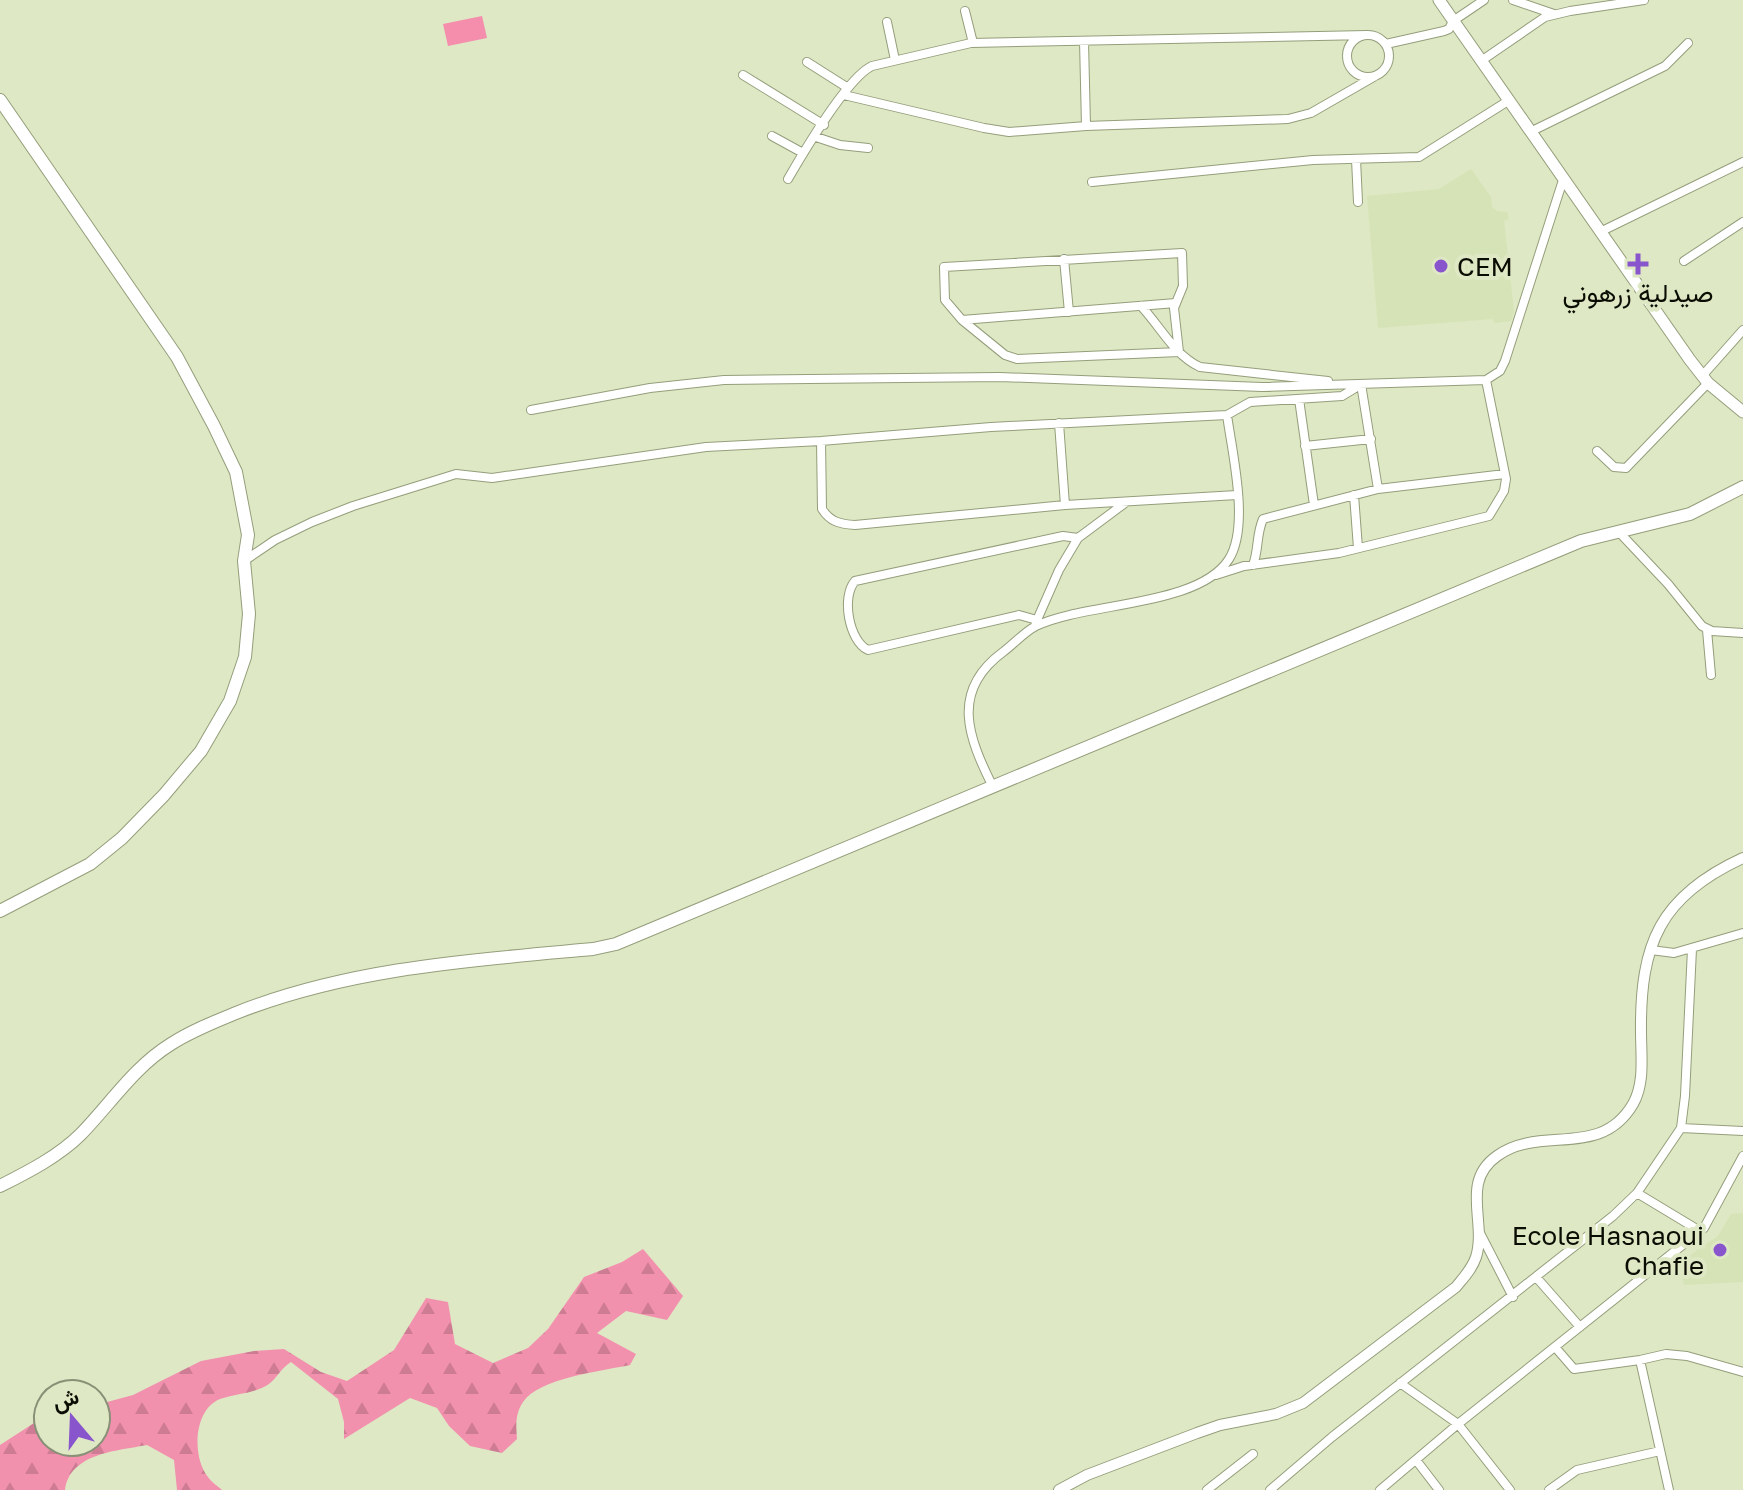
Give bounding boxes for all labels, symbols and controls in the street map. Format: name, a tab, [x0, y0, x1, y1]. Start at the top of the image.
place label: CEM	[1457, 251, 1513, 282]
marker: صيدلية زرهوني	[1629, 255, 1647, 273]
marker: CEM	[1432, 257, 1450, 275]
place label: صيدلية زرهوني	[1562, 277, 1714, 314]
place label: Ecole Hasnaoui Chafie	[1512, 1220, 1704, 1281]
marker: Ecole Hasnaoui Chafie	[1711, 1241, 1729, 1259]
north arrow	[32, 1378, 112, 1458]
text: ش	[48, 1382, 83, 1417]

